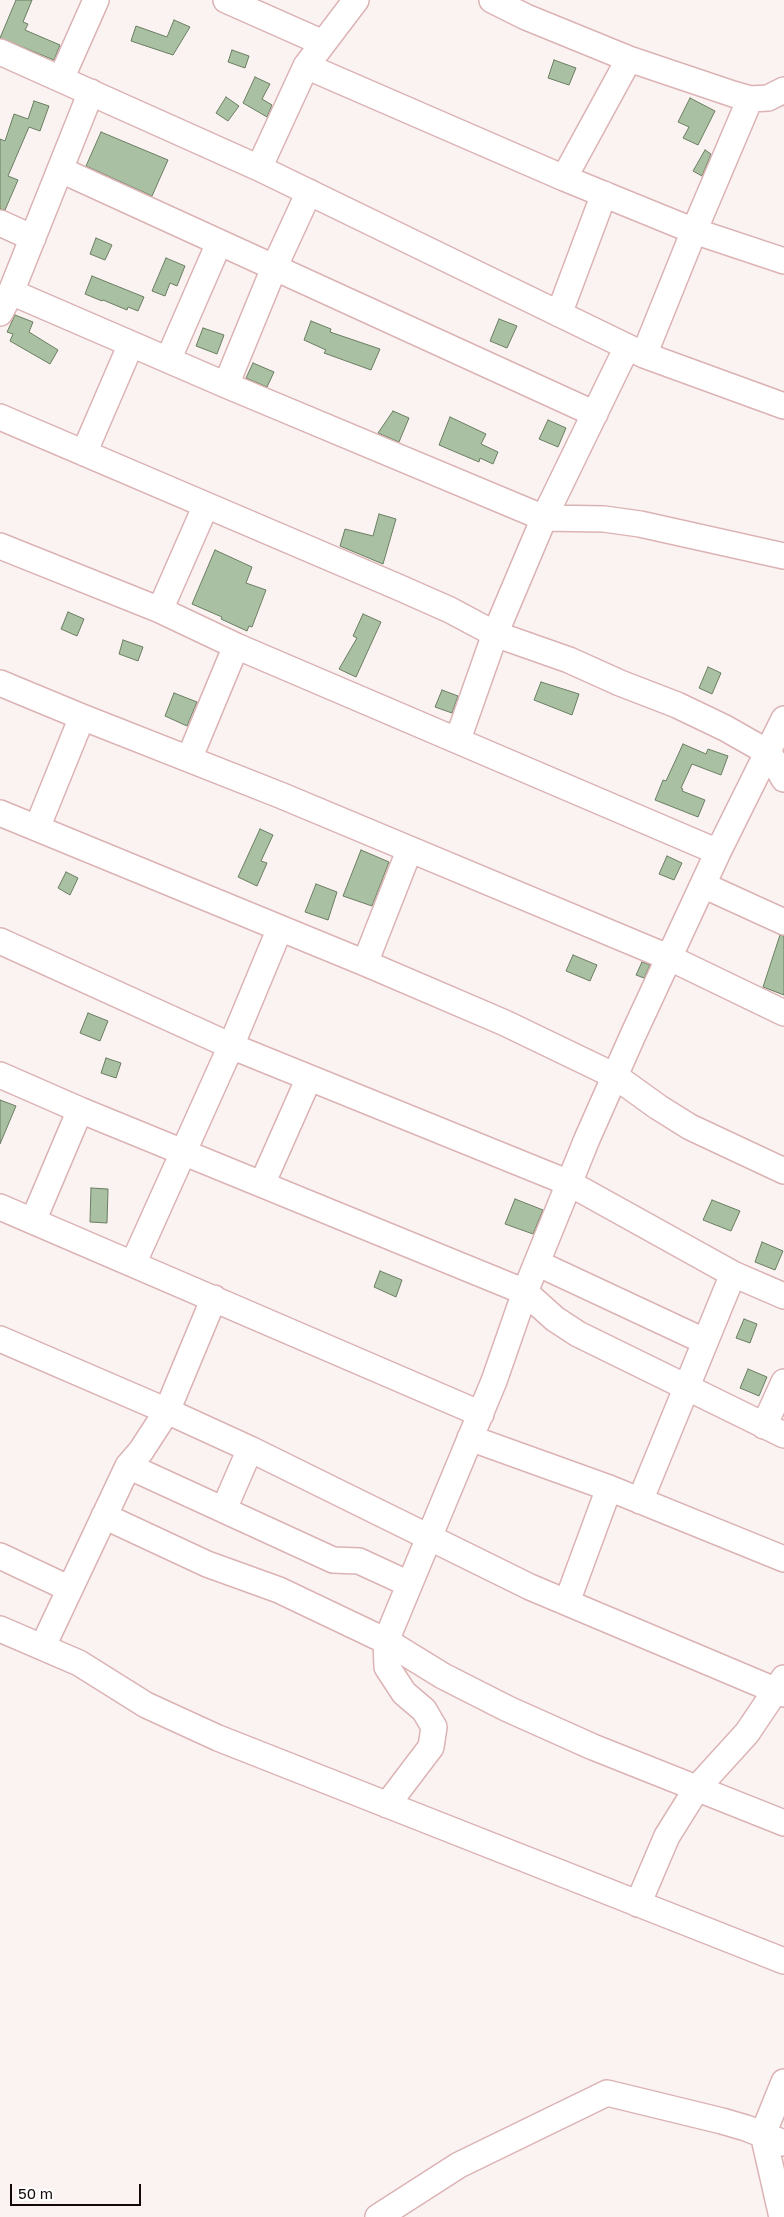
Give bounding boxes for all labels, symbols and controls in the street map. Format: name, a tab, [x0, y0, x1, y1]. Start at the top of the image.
scale bar	[12, 2174, 144, 2206]
text: 50 m	[18, 2184, 53, 2202]

